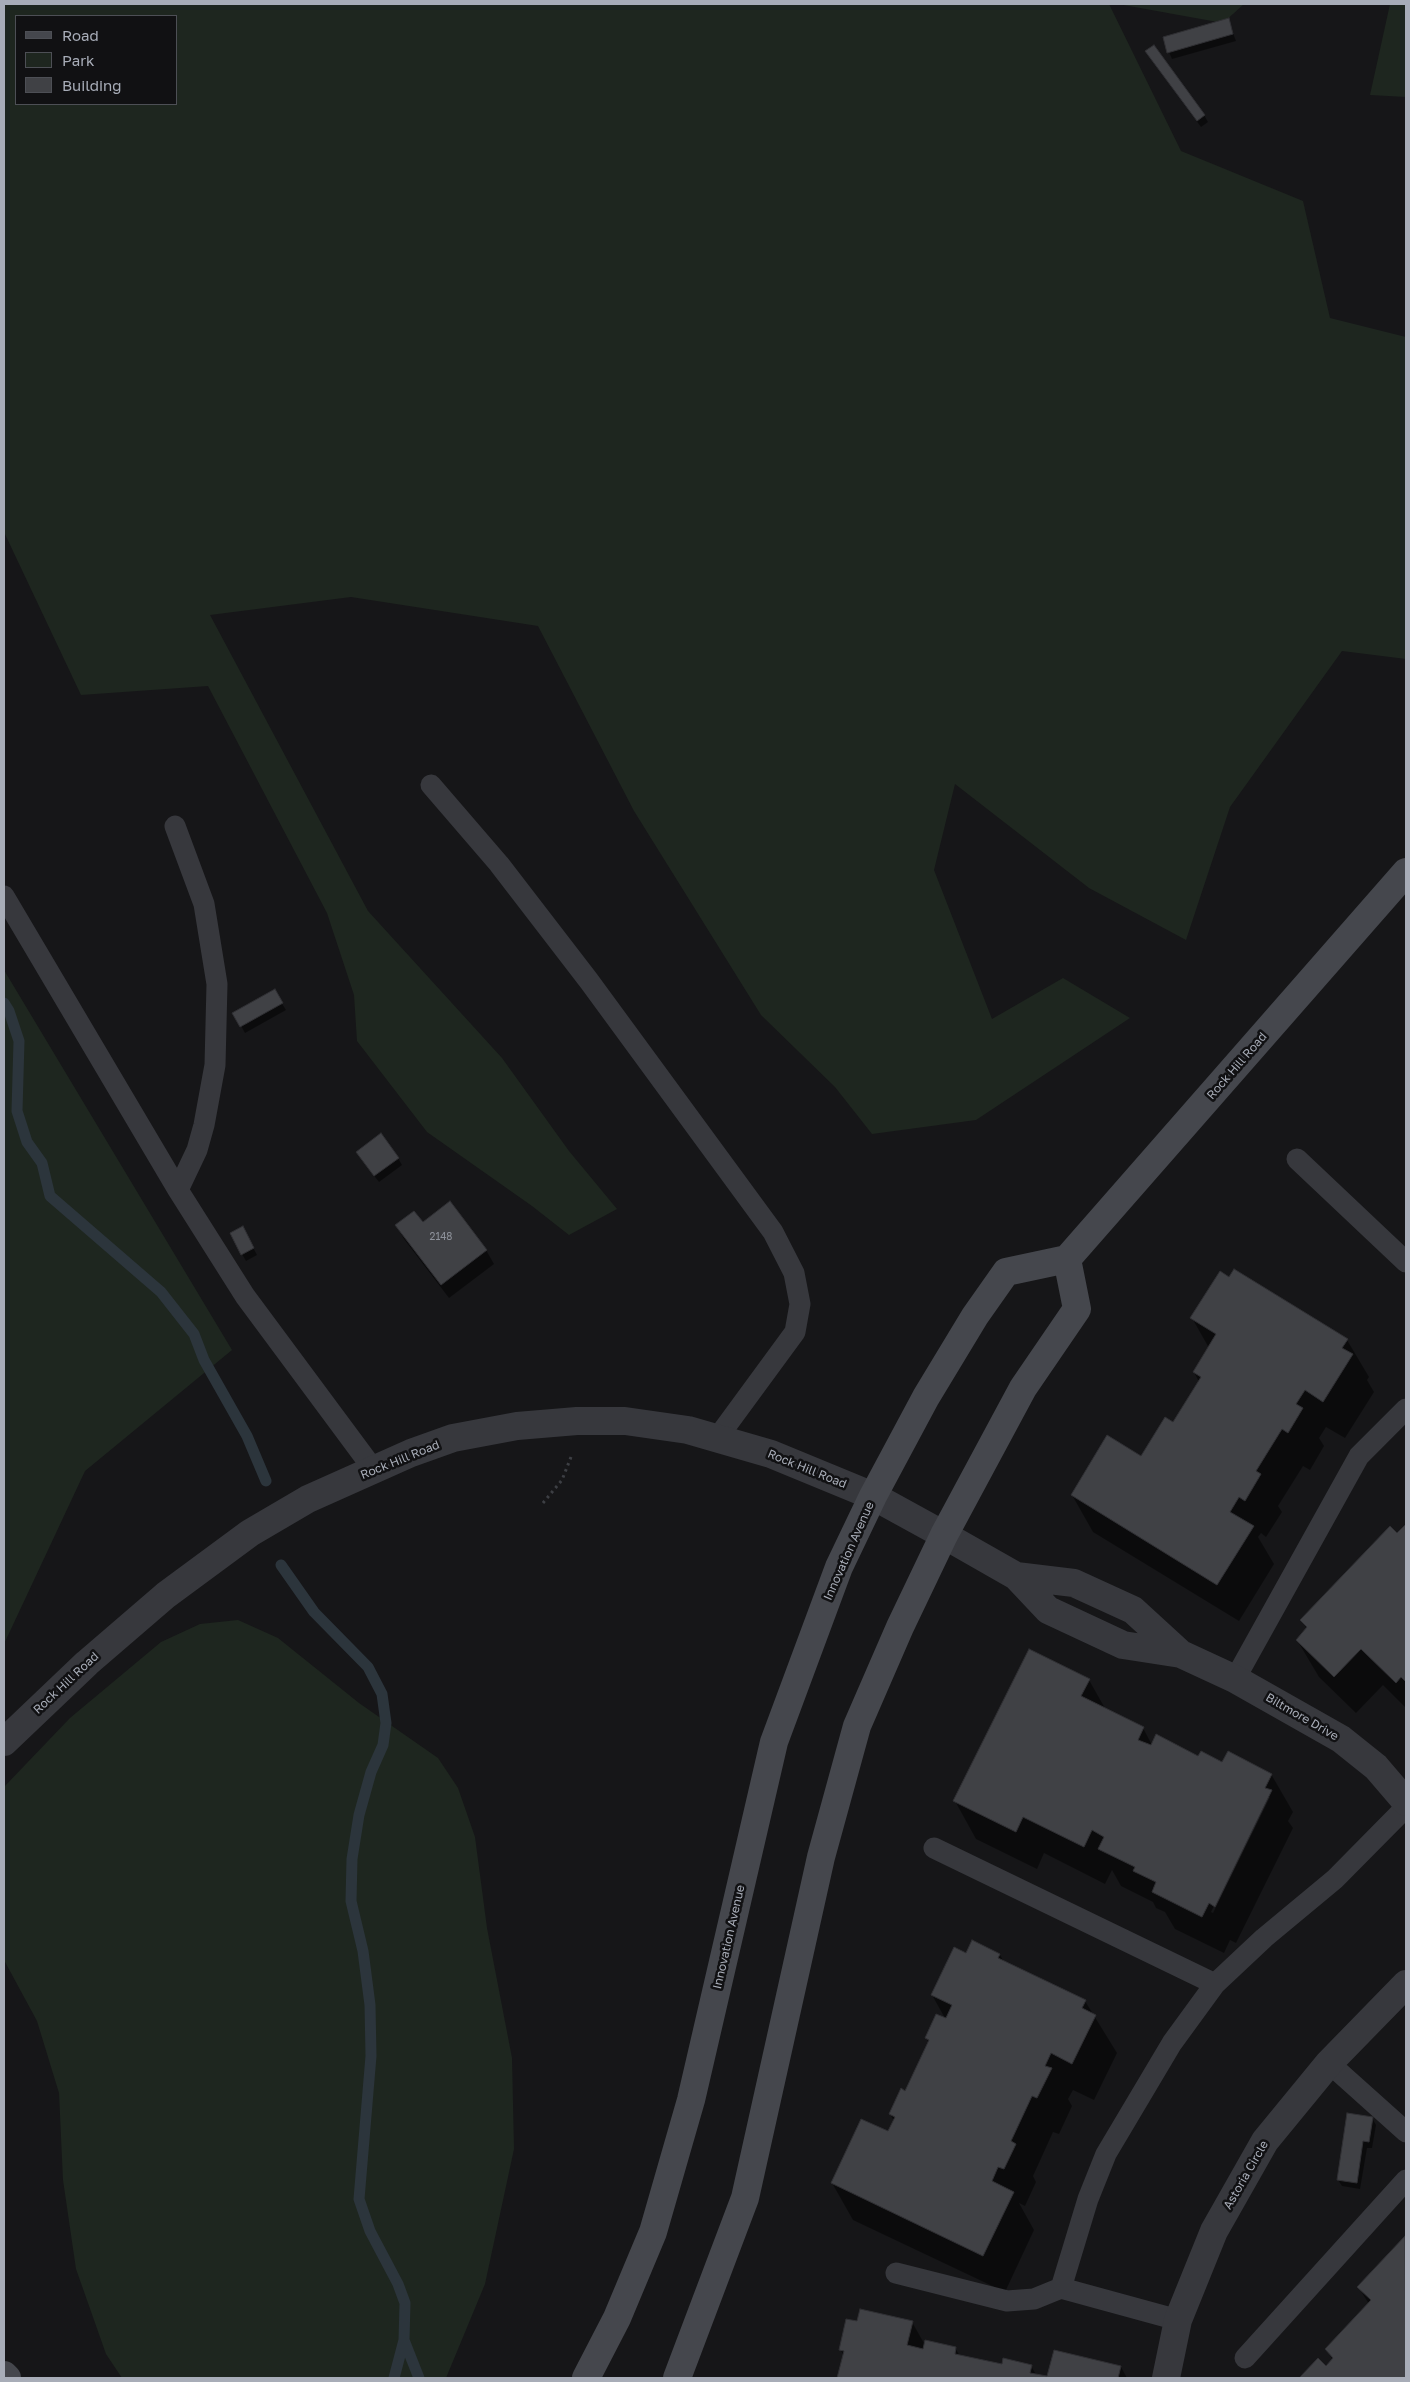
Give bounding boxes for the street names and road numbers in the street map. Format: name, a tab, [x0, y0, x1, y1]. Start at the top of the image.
street label: Rock Hill Road	[1204, 1030, 1270, 1102]
street label: Rock Hill Road	[358, 1438, 442, 1482]
street label: Rock Hill Road	[765, 1447, 849, 1491]
street label: Innovation Avenue	[821, 1499, 877, 1603]
street label: Rock Hill Road	[30, 1649, 102, 1717]
street label: Biltmore Drive	[1263, 1690, 1341, 1744]
street label: Innovation Avenue	[710, 1884, 748, 1990]
street label: Astoria Circle	[1220, 2138, 1272, 2212]

